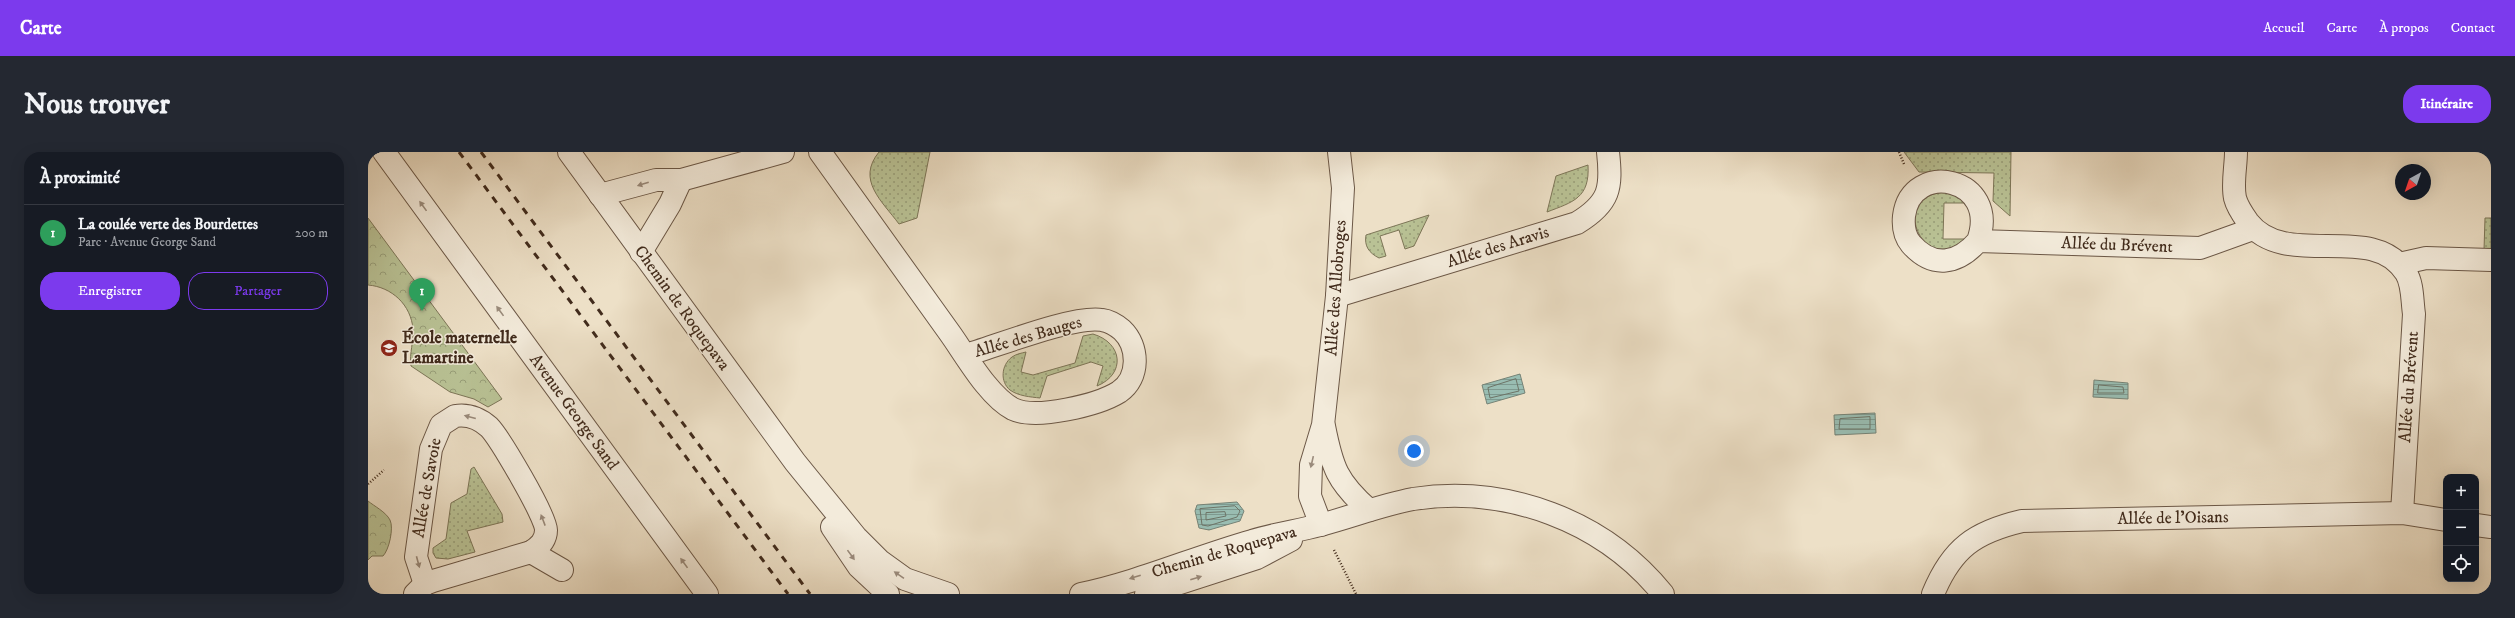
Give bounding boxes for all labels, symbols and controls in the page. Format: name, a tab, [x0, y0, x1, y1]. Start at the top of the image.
text: Carte	[20, 17, 62, 40]
text: Accueil	[2263, 19, 2305, 37]
text: Carte	[2327, 19, 2357, 37]
text: À propos	[2379, 19, 2429, 37]
text: Contact	[2451, 19, 2495, 37]
button: Itinéraire	[2403, 85, 2491, 123]
text: Nous trouver	[24, 87, 170, 122]
north arrow	[2395, 164, 2431, 200]
text: À proximité	[40, 167, 120, 189]
one-way arrow	[637, 181, 649, 187]
one-way arrow	[419, 200, 428, 211]
text: La coulée verte des Bourdettes	[78, 215, 258, 234]
street label: Allée des Allobroges	[1320, 219, 1352, 357]
street label: Allée des Aravis	[1444, 221, 1552, 273]
text: 1	[51, 225, 55, 241]
text: 200 m	[295, 225, 328, 241]
street label: Allée du Brévent	[2061, 232, 2174, 258]
text: Parc · Avenue George Sand	[78, 234, 216, 250]
street label: Chemin de Roquepava	[629, 241, 735, 376]
button: Enregistrer	[40, 272, 180, 310]
button: Partager	[188, 272, 328, 310]
pin: 1	[409, 278, 435, 311]
one-way arrow	[496, 305, 504, 316]
street label: Allée des Bauges	[972, 311, 1085, 363]
place label: École maternelle Lamartine	[402, 326, 517, 369]
street label: Allée du Brévent	[2394, 330, 2424, 444]
school or university icon: École maternelle Lamartine	[379, 338, 399, 358]
street label: Avenue George Sand	[524, 349, 624, 475]
one-way arrow	[463, 414, 475, 420]
street label: Allée de Savoie	[407, 436, 447, 540]
your location	[1404, 441, 1424, 461]
one-way arrow	[1309, 456, 1315, 468]
map controls	[2443, 474, 2479, 582]
button: +	[2443, 474, 2479, 510]
street label: Allée de l'Oisans	[2117, 506, 2229, 530]
button: −	[2443, 510, 2479, 546]
one-way arrow	[540, 513, 546, 525]
street label: Chemin de Roquepava	[1149, 521, 1300, 583]
button: locate	[2443, 546, 2479, 582]
one-way arrow	[847, 550, 855, 561]
one-way arrow	[415, 556, 421, 568]
one-way arrow	[680, 557, 688, 568]
one-way arrow	[894, 571, 905, 579]
one-way arrow	[1191, 574, 1203, 580]
one-way arrow	[1129, 575, 1141, 581]

